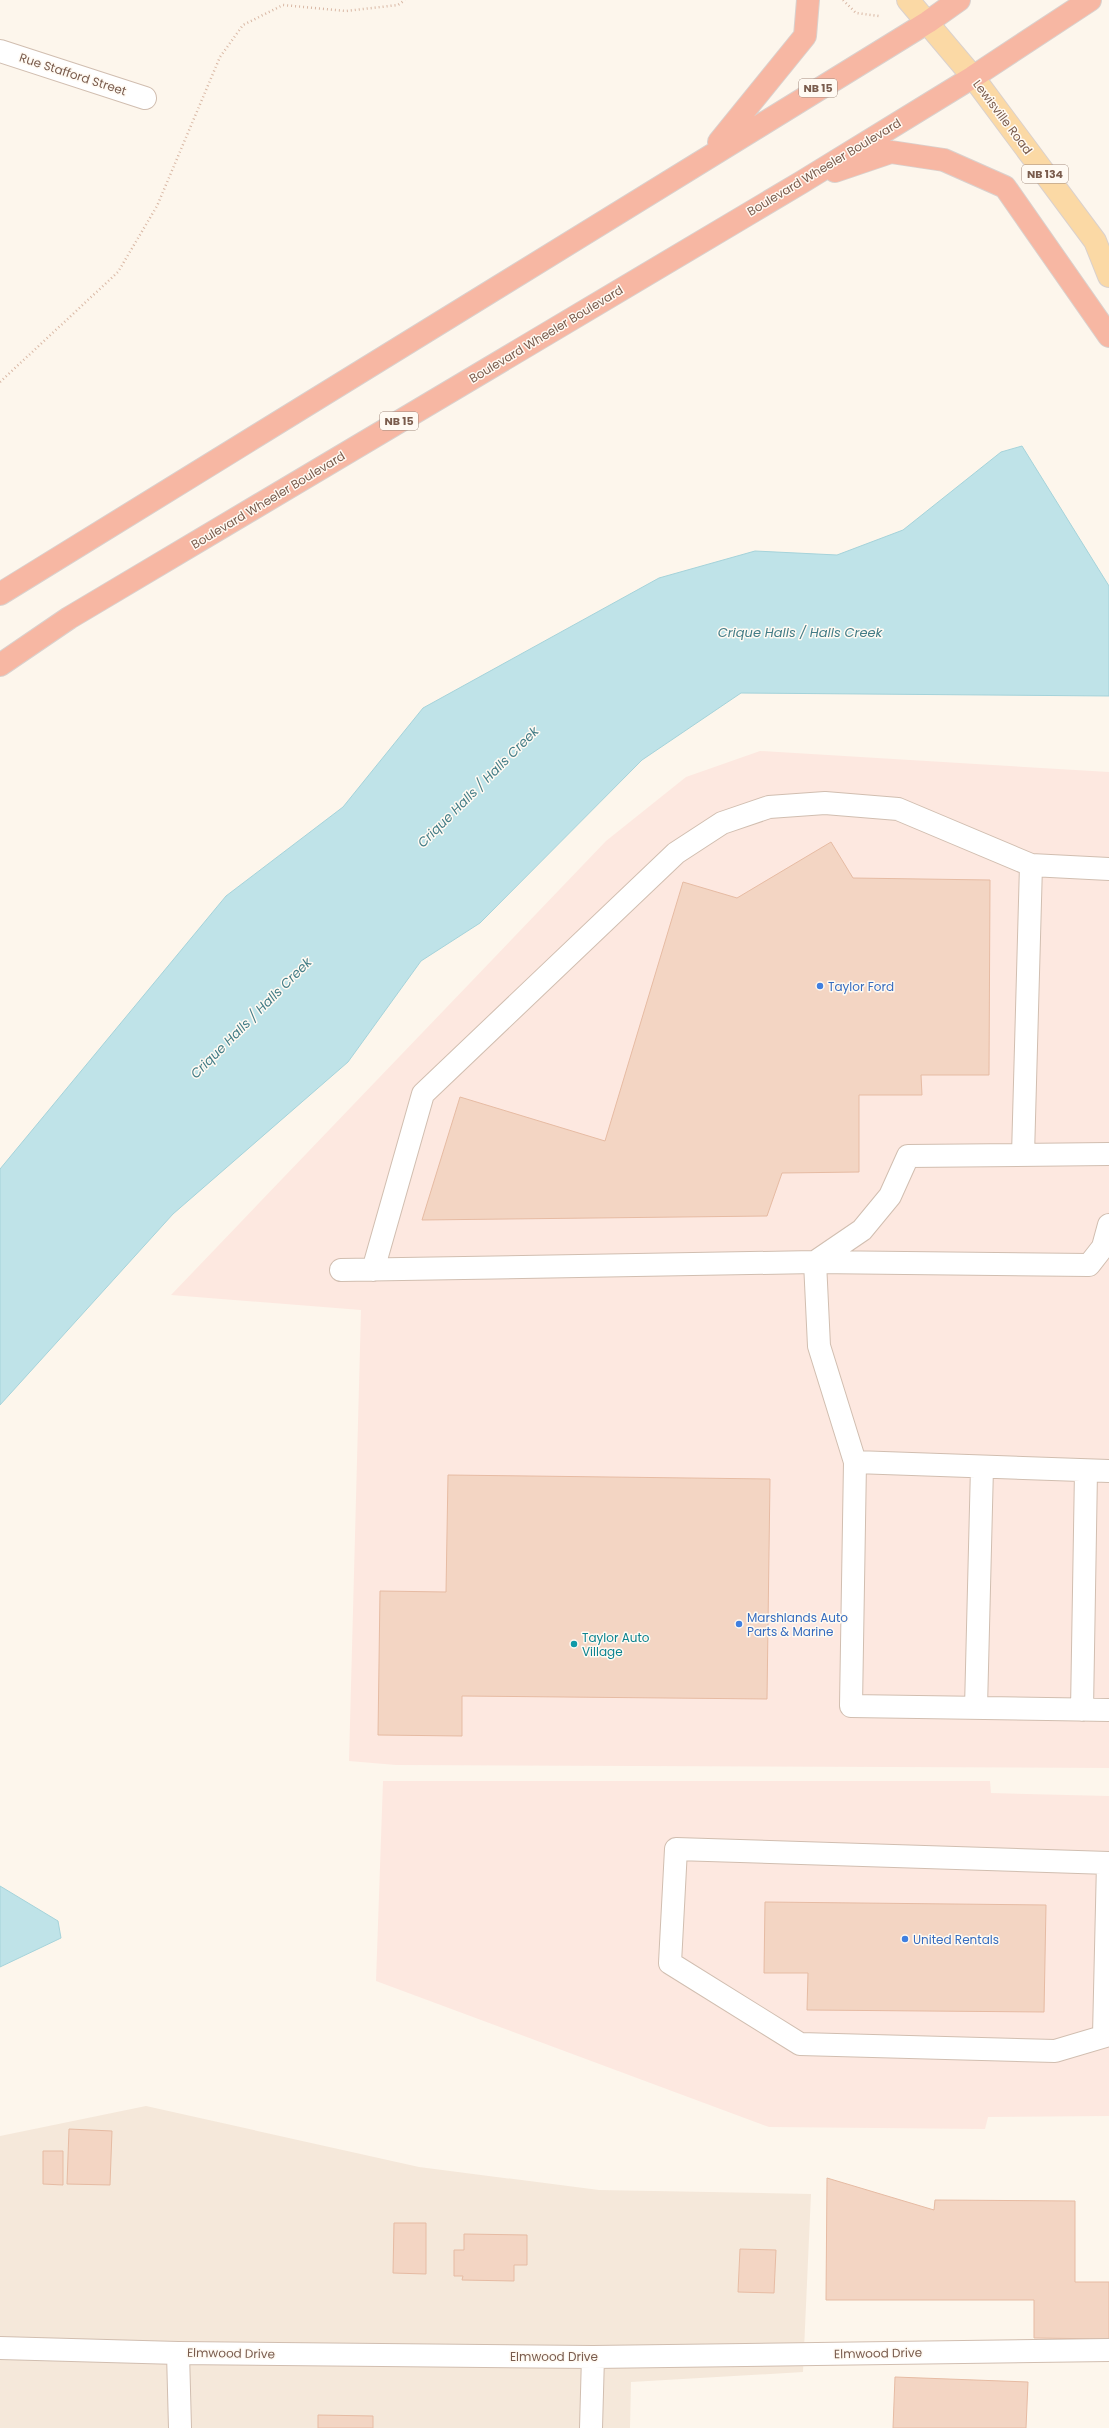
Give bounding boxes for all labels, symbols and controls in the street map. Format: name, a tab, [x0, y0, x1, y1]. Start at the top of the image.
street label: Rue Stafford Street	[17, 49, 129, 99]
street label: Lewisville Road	[969, 76, 1037, 158]
road number: NB 15	[799, 79, 837, 97]
street label: Boulevard Wheeler Boulevard	[744, 114, 904, 220]
road number: NB 134	[1022, 165, 1068, 183]
street label: Boulevard Wheeler Boulevard	[466, 281, 626, 387]
road number: NB 15	[380, 412, 418, 430]
street label: Boulevard Wheeler Boulevard	[188, 447, 348, 553]
water label: Crique Halls / Halls Creek	[718, 623, 884, 642]
water label: Crique Halls / Halls Creek	[413, 721, 544, 852]
water label: Crique Halls / Halls Creek	[186, 952, 317, 1083]
place label: Taylor Ford	[828, 978, 894, 995]
marker: Taylor Ford	[815, 981, 825, 991]
place label: Marshlands Auto Parts & Marine	[747, 1609, 848, 1640]
marker: Marshlands Auto Parts & Marine	[734, 1619, 744, 1629]
place label: Taylor Auto Village	[582, 1629, 650, 1660]
marker: Taylor Auto Village	[569, 1639, 579, 1649]
place label: United Rentals	[913, 1931, 999, 1948]
marker: United Rentals	[900, 1934, 910, 1944]
street label: Elmwood Drive	[187, 2344, 275, 2362]
street label: Elmwood Drive	[834, 2344, 922, 2362]
street label: Elmwood Drive	[510, 2348, 598, 2365]

